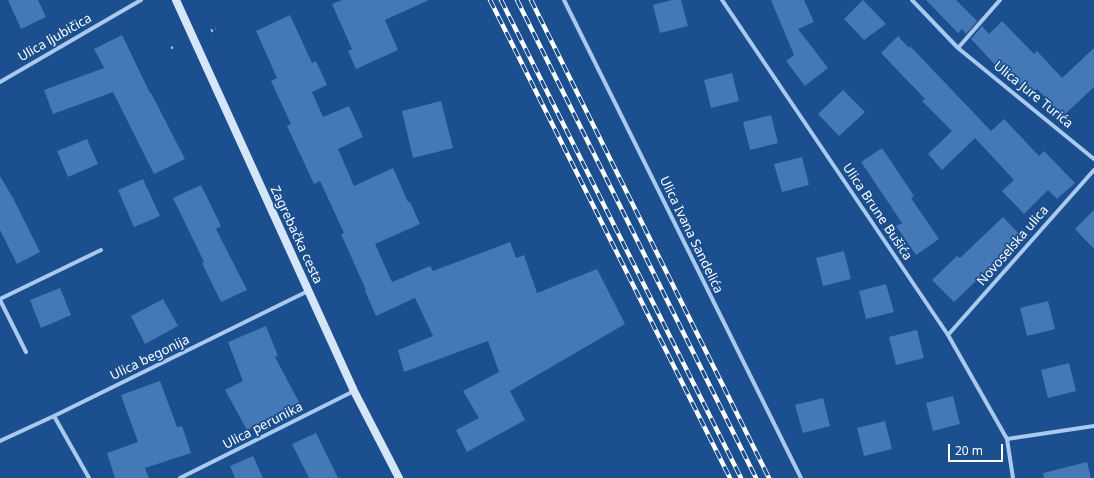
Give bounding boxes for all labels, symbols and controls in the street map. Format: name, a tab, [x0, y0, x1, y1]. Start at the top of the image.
street label: Ulica ljubičica	[15, 11, 95, 65]
street label: Ulica Jure Turića	[990, 58, 1076, 132]
street label: Ulica Brune Bušića	[839, 161, 915, 263]
street label: Ulica Ivana Sandelića	[656, 174, 726, 296]
street label: Zagrebačka cesta	[267, 184, 325, 286]
street label: Novoselska ulica	[974, 203, 1052, 289]
street label: Ulica begonija	[108, 332, 192, 384]
street label: Ulica perunika	[220, 399, 306, 453]
scale bar	[950, 436, 1005, 462]
text: 20 m	[955, 442, 983, 459]

